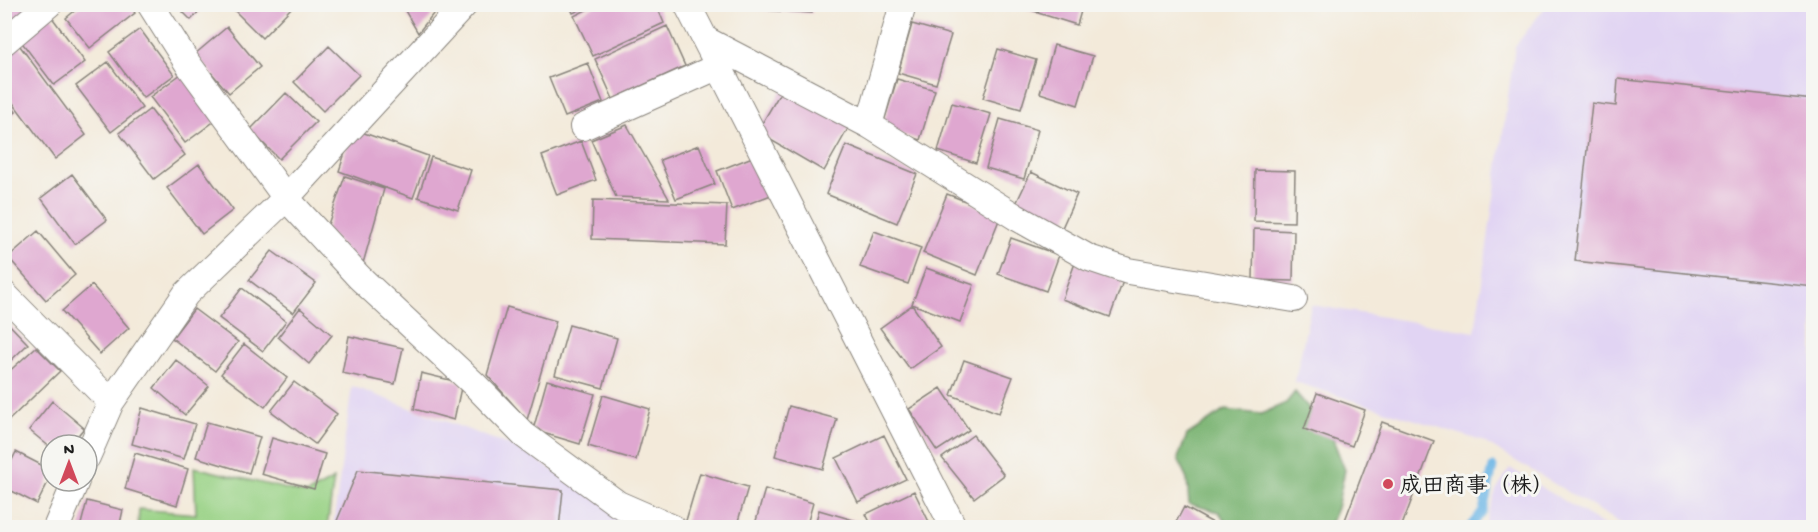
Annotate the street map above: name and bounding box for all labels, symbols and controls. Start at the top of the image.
north arrow [39,433,99,493]
text: N [64,442,75,461]
place label: 成田商事（株） [1400,473,1554,501]
marker: 成田商事（株） [1381,477,1395,491]

